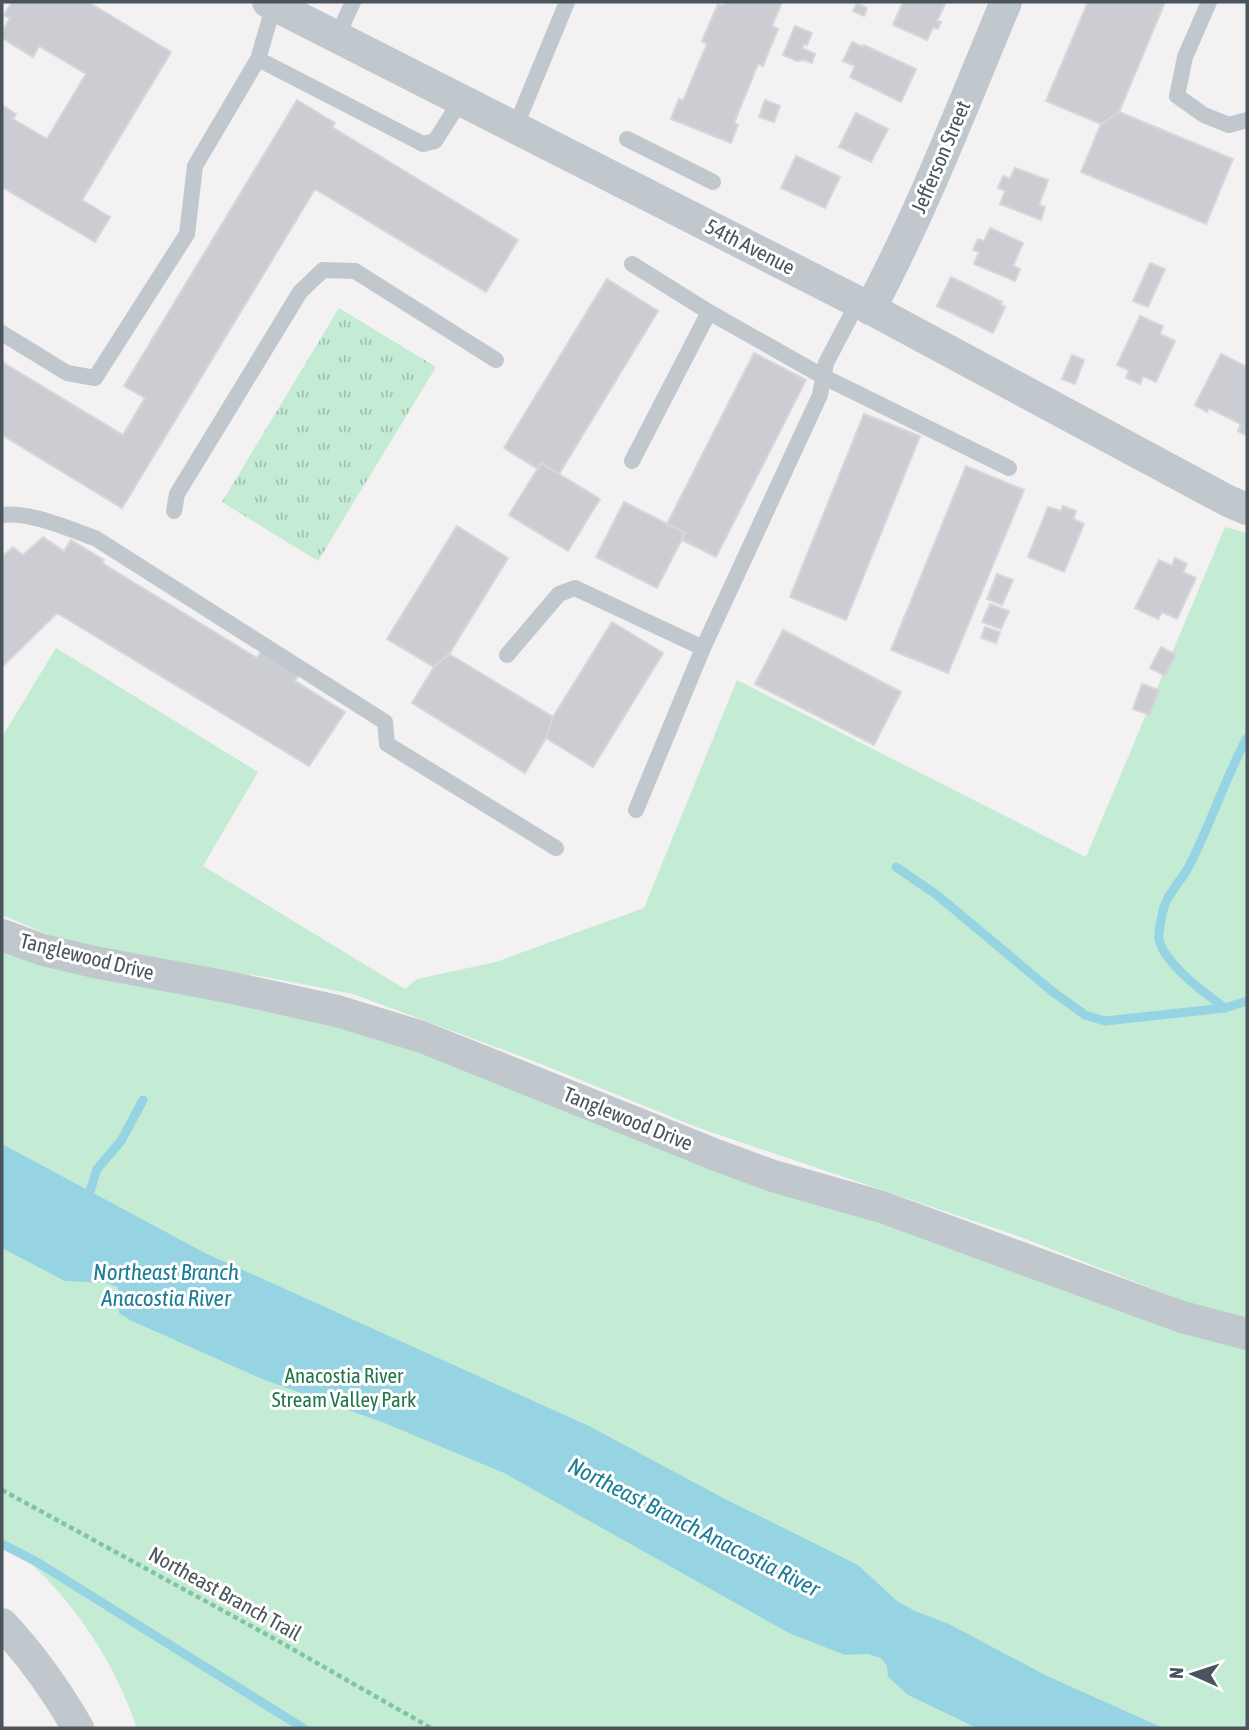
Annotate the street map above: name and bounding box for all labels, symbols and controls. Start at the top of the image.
street label: Jefferson Street [906,97,975,216]
street label: 54th Avenue [702,213,799,279]
street label: Tanglewood Drive [18,928,157,984]
street label: Tanglewood Drive [560,1081,696,1155]
water label: Northeast Branch Anacostia River [93,1259,239,1311]
park label: Anacostia River Stream Valley Park [272,1363,416,1411]
water label: Northeast Branch Anacostia River [564,1452,825,1602]
street label: Northeast Branch Trail [145,1541,306,1645]
north arrow [1158,1639,1228,1709]
text: N [1165,1667,1187,1679]

